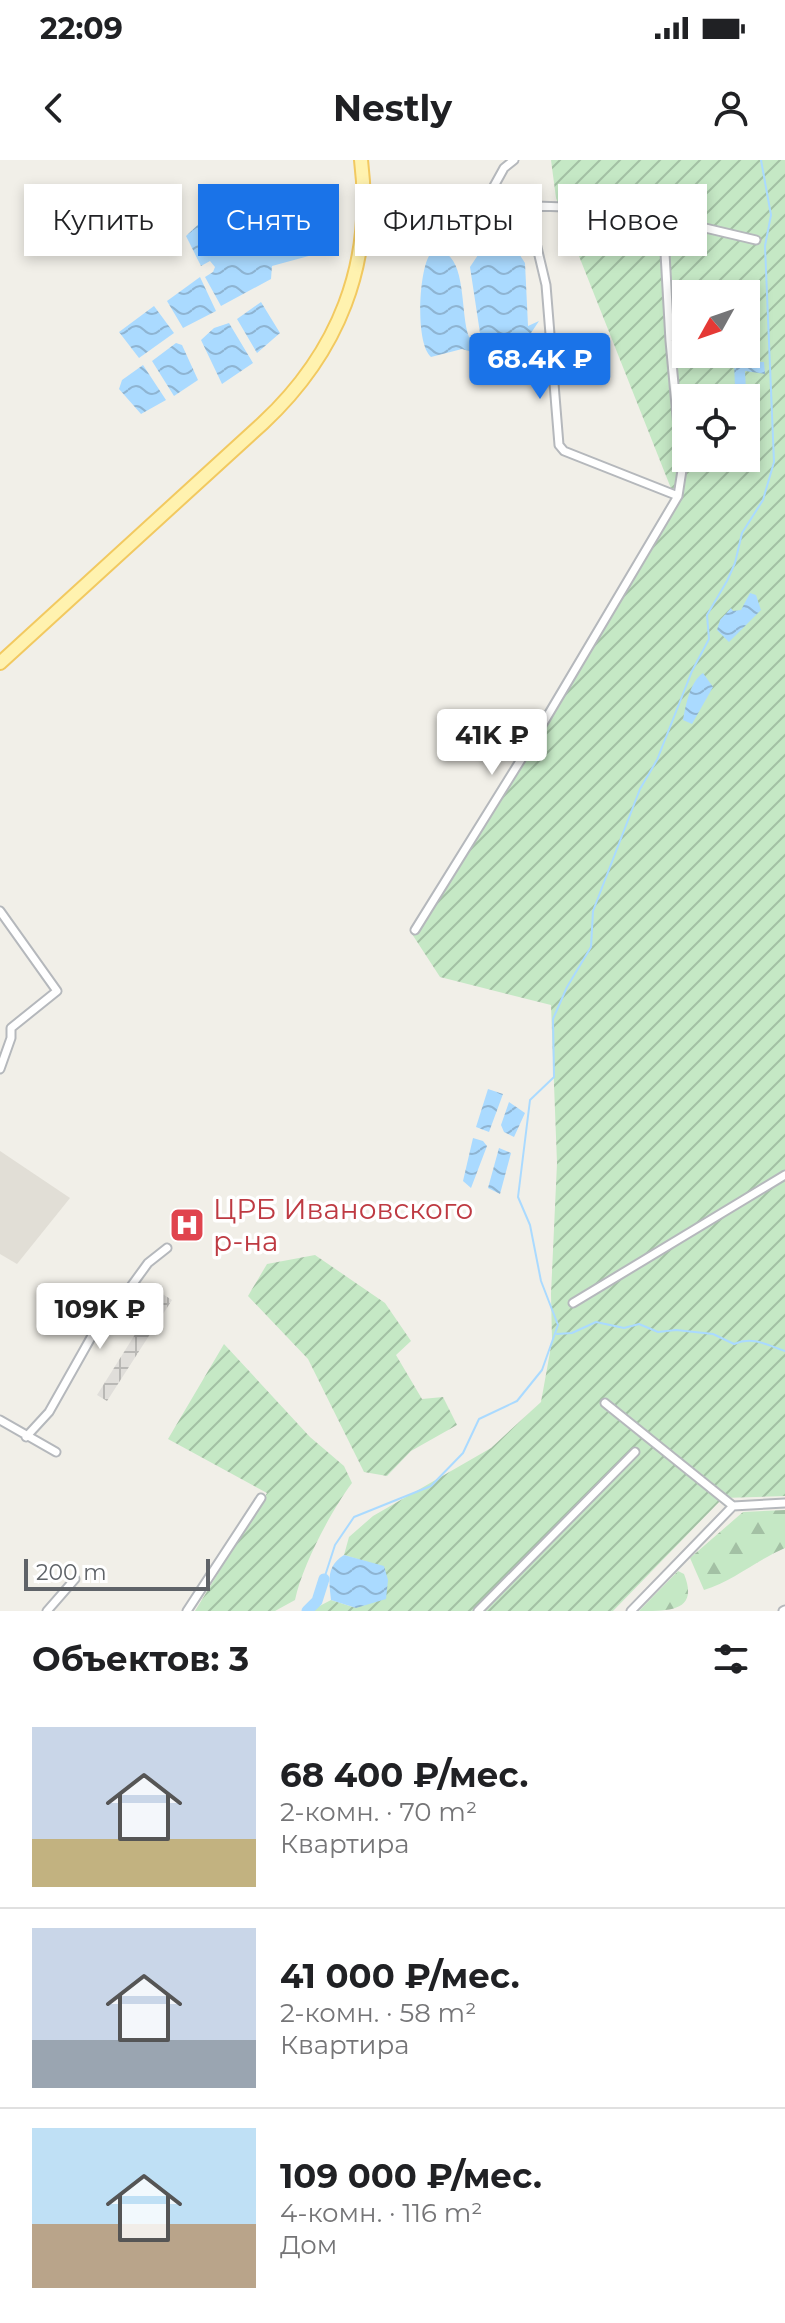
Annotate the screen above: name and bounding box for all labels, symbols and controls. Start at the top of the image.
text: 22:09 [40,10,123,47]
icon: back [32,86,76,130]
text: Nestly [333,86,452,130]
icon: person [709,86,753,130]
chip: Купить [24,184,182,256]
chip: Снять [198,184,339,256]
chip: Фильтры [355,184,542,256]
chip: Новое [558,184,707,256]
north arrow [672,280,760,368]
map controls [672,280,760,472]
pin: 68.4K ₽ [466,333,614,401]
text: 68.4K ₽ [487,343,593,375]
button: locate [672,384,760,472]
pin: 41K ₽ [436,709,548,777]
text: 41K ₽ [455,719,529,751]
place label: ЦРБ Ивановского р-на [213,1192,473,1258]
hospital icon: ЦРБ Ивановского р-на [168,1206,206,1244]
pin: 109K ₽ [35,1283,165,1351]
text: 109K ₽ [54,1293,146,1325]
scale bar [24,1555,210,1591]
text: 200 m [36,1559,107,1586]
icon: filters [709,1637,753,1681]
text: Объектов: 3 [32,1638,249,1680]
text: 68 400 ₽/мес. [280,1754,528,1796]
icon: home [96,1759,192,1855]
text: 2-комн. · 70 m² [280,1796,477,1828]
text: Квартира [280,1828,409,1860]
text: 41 000 ₽/мес. [280,1955,520,1997]
icon: home [96,1960,192,2056]
text: 2-комн. · 58 m² [280,1997,476,2029]
text: Квартира [280,2029,409,2061]
text: 109 000 ₽/мес. [280,2155,542,2197]
icon: home [96,2160,192,2256]
text: 4-комн. · 116 m² [280,2197,483,2229]
text: Дом [280,2229,337,2261]

